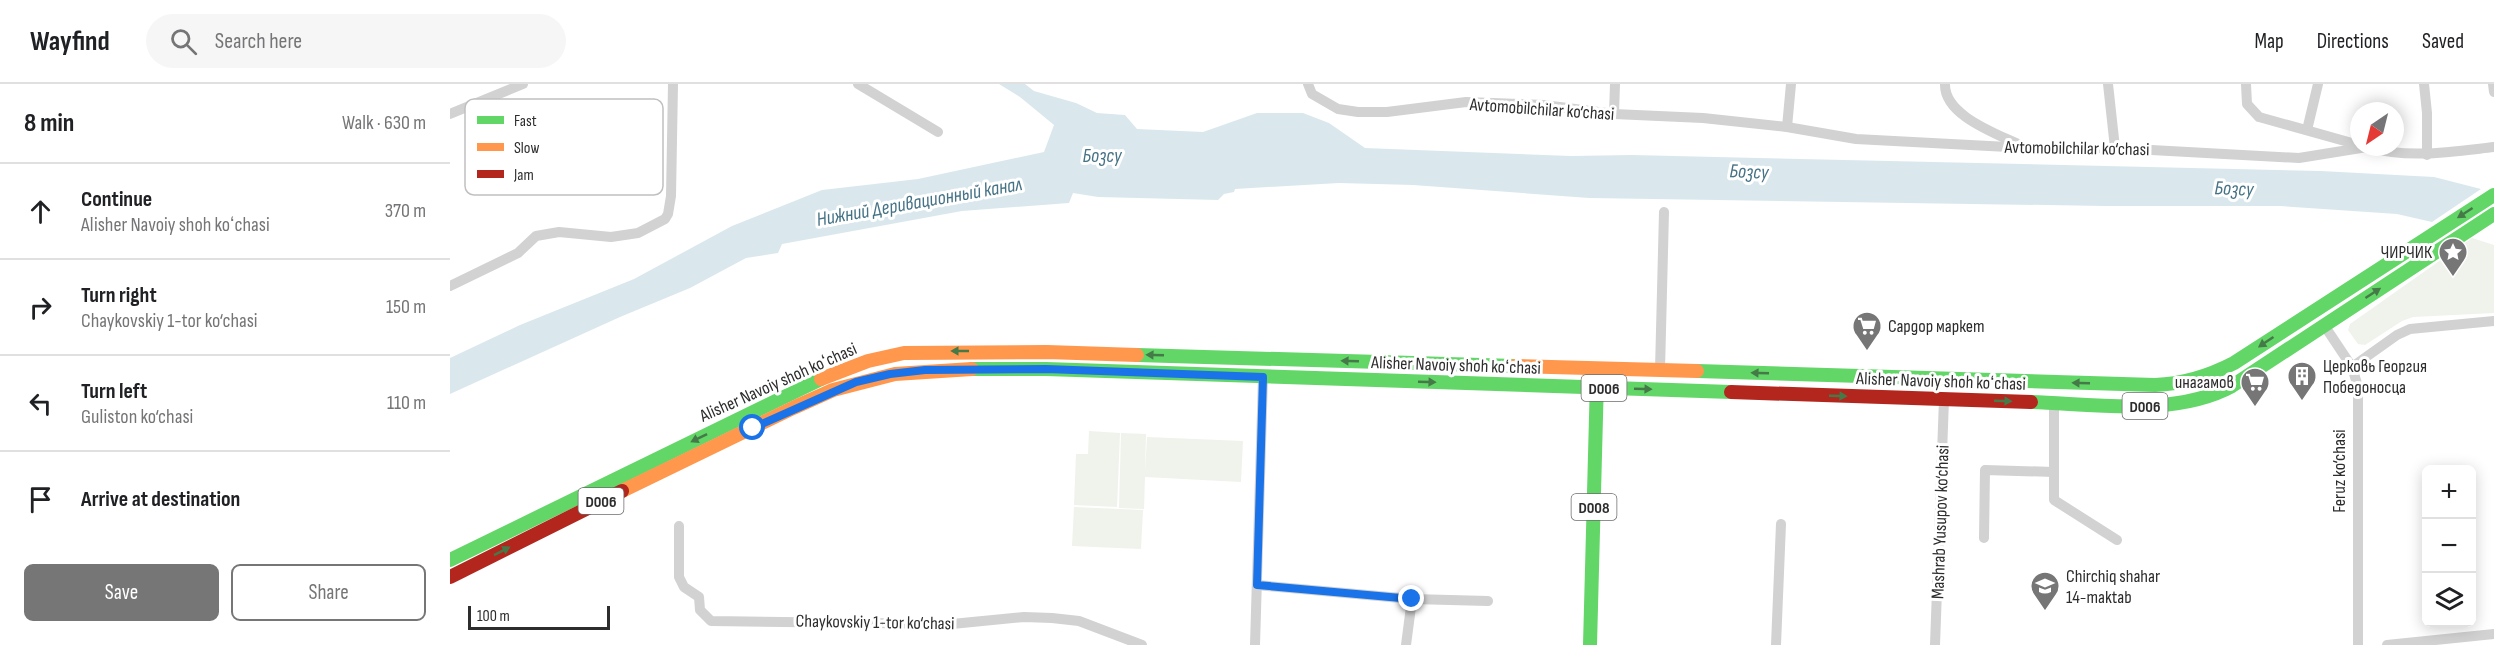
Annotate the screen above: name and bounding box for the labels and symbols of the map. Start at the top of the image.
street label: Avtomobilchilar ko‘chasi [1468,94,1615,125]
legend [465,99,663,195]
north arrow [2350,102,2404,156]
text: Fast [514,112,537,131]
street label: Avtomobilchilar ko‘chasi [2003,137,2150,160]
text: Slow [514,139,539,158]
water label: Бозсу [1082,144,1123,168]
water label: Бозсу [1729,159,1770,185]
text: Jam [513,166,534,185]
water label: Нижний Деривационный канал [815,172,1024,232]
water label: Бозсу [2214,176,2255,202]
one-way arrow [2457,207,2473,218]
place icon: ЧИРЧИК [2437,236,2469,278]
place label: ЧИРЧИК [2381,242,2433,263]
one-way arrow [2365,287,2381,299]
supermarket icon: Сардор маркет [1851,310,1883,352]
place label: Сардор маркет [1888,316,1985,337]
one-way arrow [2258,336,2274,348]
street label: Alisher Navoiy shoh koʻchasi [695,338,860,427]
one-way arrow [950,346,969,356]
one-way arrow [1145,350,1164,360]
street label: Alisher Navoiy shoh koʻchasi [1370,352,1541,379]
one-way arrow [1340,356,1359,366]
place label: Церковь Георгия Победоносца [2323,356,2427,398]
building icon: Церковь Георгия Победоносца [2286,360,2318,402]
supermarket icon: инагамов [2239,366,2271,408]
street label: Alisher Navoiy shoh koʻchasi [1855,368,2026,395]
one-way arrow [1751,369,1770,378]
place label: инагамов [2175,372,2234,393]
road number: D006 [1582,375,1626,401]
one-way arrow [1417,378,1436,387]
one-way arrow [2072,378,2091,388]
one-way arrow [1633,385,1652,394]
one-way arrow [1828,391,1847,400]
road number: D006 [2122,393,2168,419]
one-way arrow [1993,397,2012,406]
route start [739,414,765,440]
street label: Feruz ko‘chasi [2329,429,2350,513]
one-way arrow [690,433,707,443]
street label: Mashrab Yusupov ko‘chasi [1927,444,1954,600]
road number: D006 [578,488,624,514]
road number: D008 [1572,494,1616,520]
one-way arrow [493,546,511,556]
place label: Chirchiq shahar 14-maktab [2066,566,2160,608]
school or university icon: Chirchiq shahar 14-maktab [2029,570,2061,612]
route end [1398,585,1424,611]
scale bar [468,603,610,630]
street label: Chaykovskiy 1-tor ko‘chasi [795,611,955,634]

